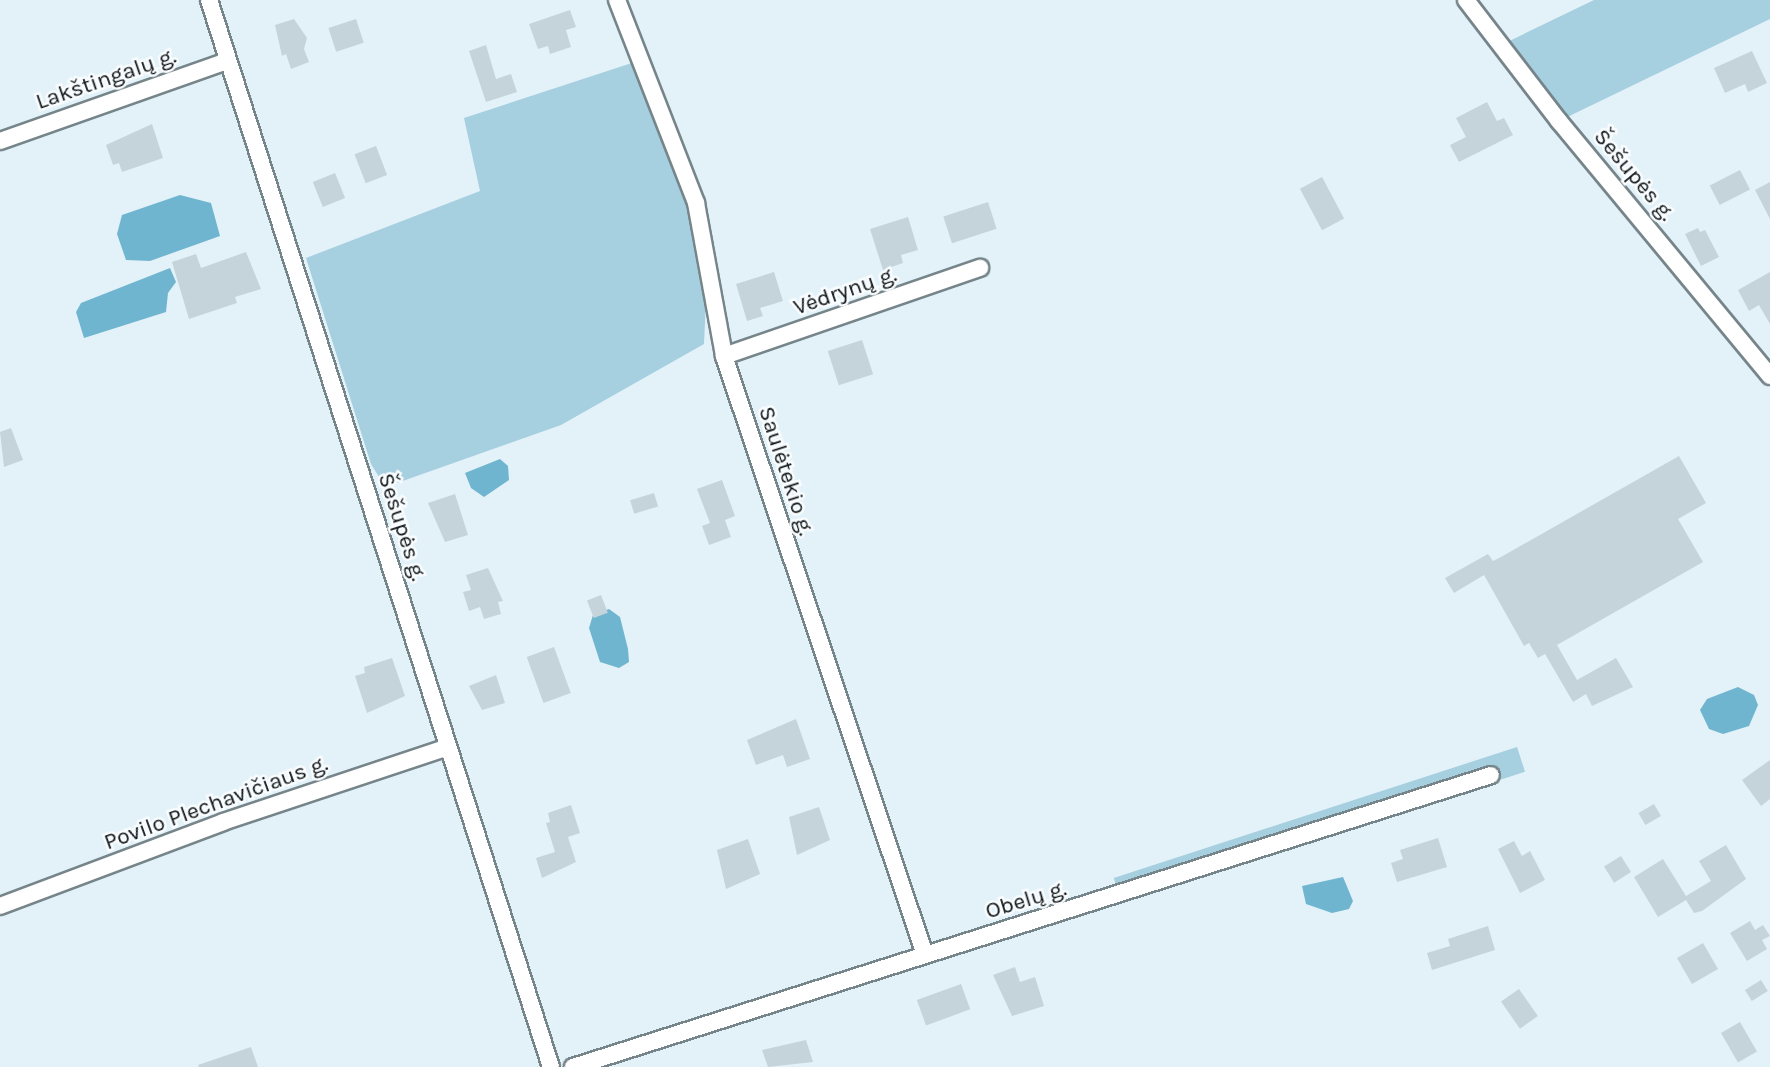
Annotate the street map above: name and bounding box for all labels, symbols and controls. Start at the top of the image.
street label: Lakštingalų g. [32,42,180,116]
street label: Šešupės g. [1588,123,1680,227]
street label: Vėdrynų g. [790,261,900,321]
street label: Saulėtekio g. [752,403,820,539]
street label: Šešupės g. [372,470,432,584]
street label: Povilo Plechavičiaus g. [100,750,332,856]
street label: Obelų g. [982,875,1070,925]

